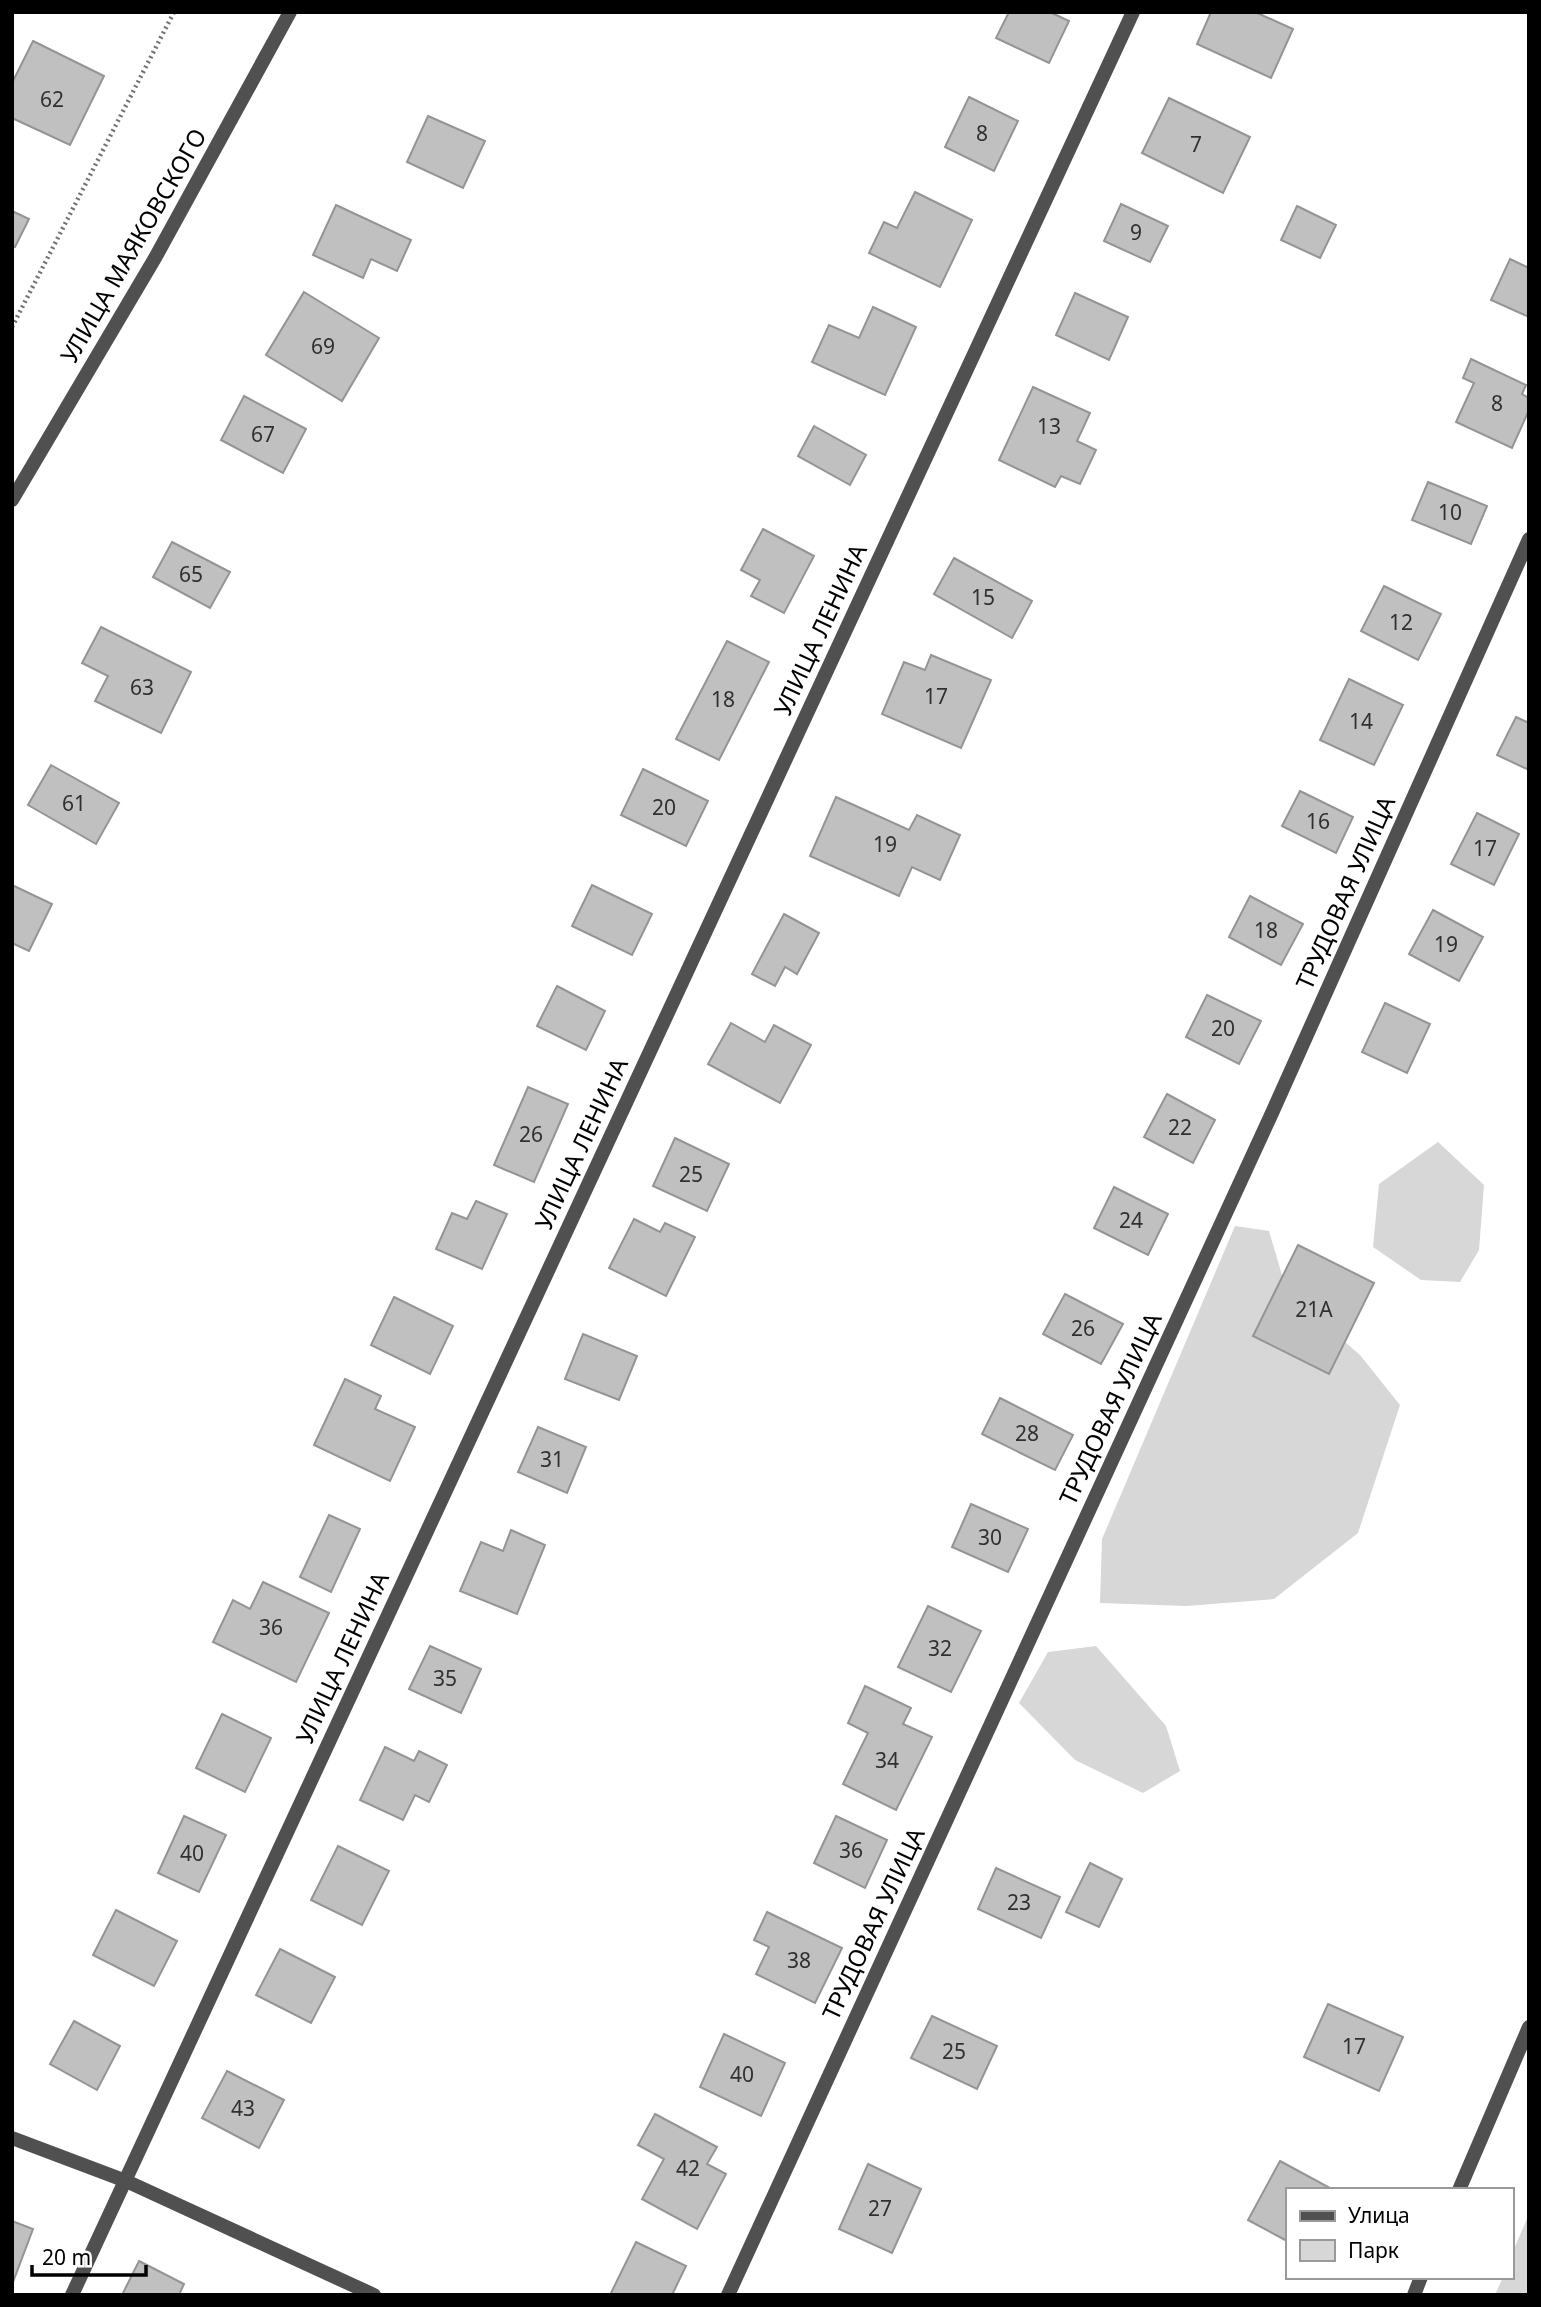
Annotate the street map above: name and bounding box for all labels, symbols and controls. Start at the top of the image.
house number: 62 [40,85,64,113]
house number: 8 [976,119,988,147]
street label: УЛИЦА МАЯКОВСКОГО [52,122,213,369]
house number: 7 [1190,130,1202,158]
house number: 9 [1130,218,1142,246]
house number: 69 [311,332,335,360]
house number: 8 [1491,389,1503,417]
house number: 13 [1037,412,1061,440]
house number: 67 [251,420,275,448]
house number: 10 [1438,498,1462,526]
street label: УЛИЦА ЛЕНИНА [765,537,874,721]
house number: 65 [179,560,203,588]
house number: 15 [971,583,995,611]
house number: 12 [1389,608,1413,636]
house number: 63 [130,673,154,701]
house number: 17 [924,682,948,710]
house number: 18 [711,685,735,713]
house number: 14 [1349,707,1373,735]
house number: 61 [62,789,86,817]
street label: ТРУДОВАЯ УЛИЦА [1287,790,1402,994]
house number: 20 [652,793,676,821]
house number: 16 [1306,807,1330,835]
house number: 19 [873,830,897,858]
house number: 17 [1473,834,1497,862]
house number: 18 [1254,916,1278,944]
house number: 19 [1434,930,1458,958]
house number: 20 [1211,1014,1235,1042]
street label: УЛИЦА ЛЕНИНА [526,1051,635,1235]
house number: 22 [1168,1113,1192,1141]
house number: 26 [519,1120,543,1148]
house number: 25 [679,1160,703,1188]
house number: 24 [1119,1206,1143,1234]
house number: 21А [1295,1295,1333,1323]
street label: ТРУДОВАЯ УЛИЦА [1051,1306,1169,1510]
house number: 26 [1071,1314,1095,1342]
house number: 28 [1015,1419,1039,1447]
house number: 31 [540,1445,564,1473]
house number: 30 [978,1523,1002,1551]
street label: УЛИЦА ЛЕНИНА [287,1565,396,1749]
house number: 36 [259,1613,283,1641]
house number: 32 [928,1634,952,1662]
house number: 35 [433,1664,457,1692]
house number: 34 [875,1746,899,1774]
street label: ТРУДОВАЯ УЛИЦА [814,1821,932,2025]
house number: 36 [839,1836,863,1864]
house number: 40 [180,1839,204,1867]
house number: 23 [1007,1888,1031,1916]
house number: 38 [787,1946,811,1974]
house number: 17 [1342,2032,1366,2060]
house number: 25 [942,2037,966,2065]
house number: 40 [730,2060,754,2088]
house number: 43 [231,2094,255,2122]
house number: 42 [676,2154,700,2182]
legend [1286,2188,1513,2279]
house number: 27 [868,2194,892,2222]
text: Улица [1348,2201,1410,2229]
scale bar [32,2234,145,2278]
text: Парк [1348,2236,1399,2264]
text: 20 m [42,2243,91,2271]

